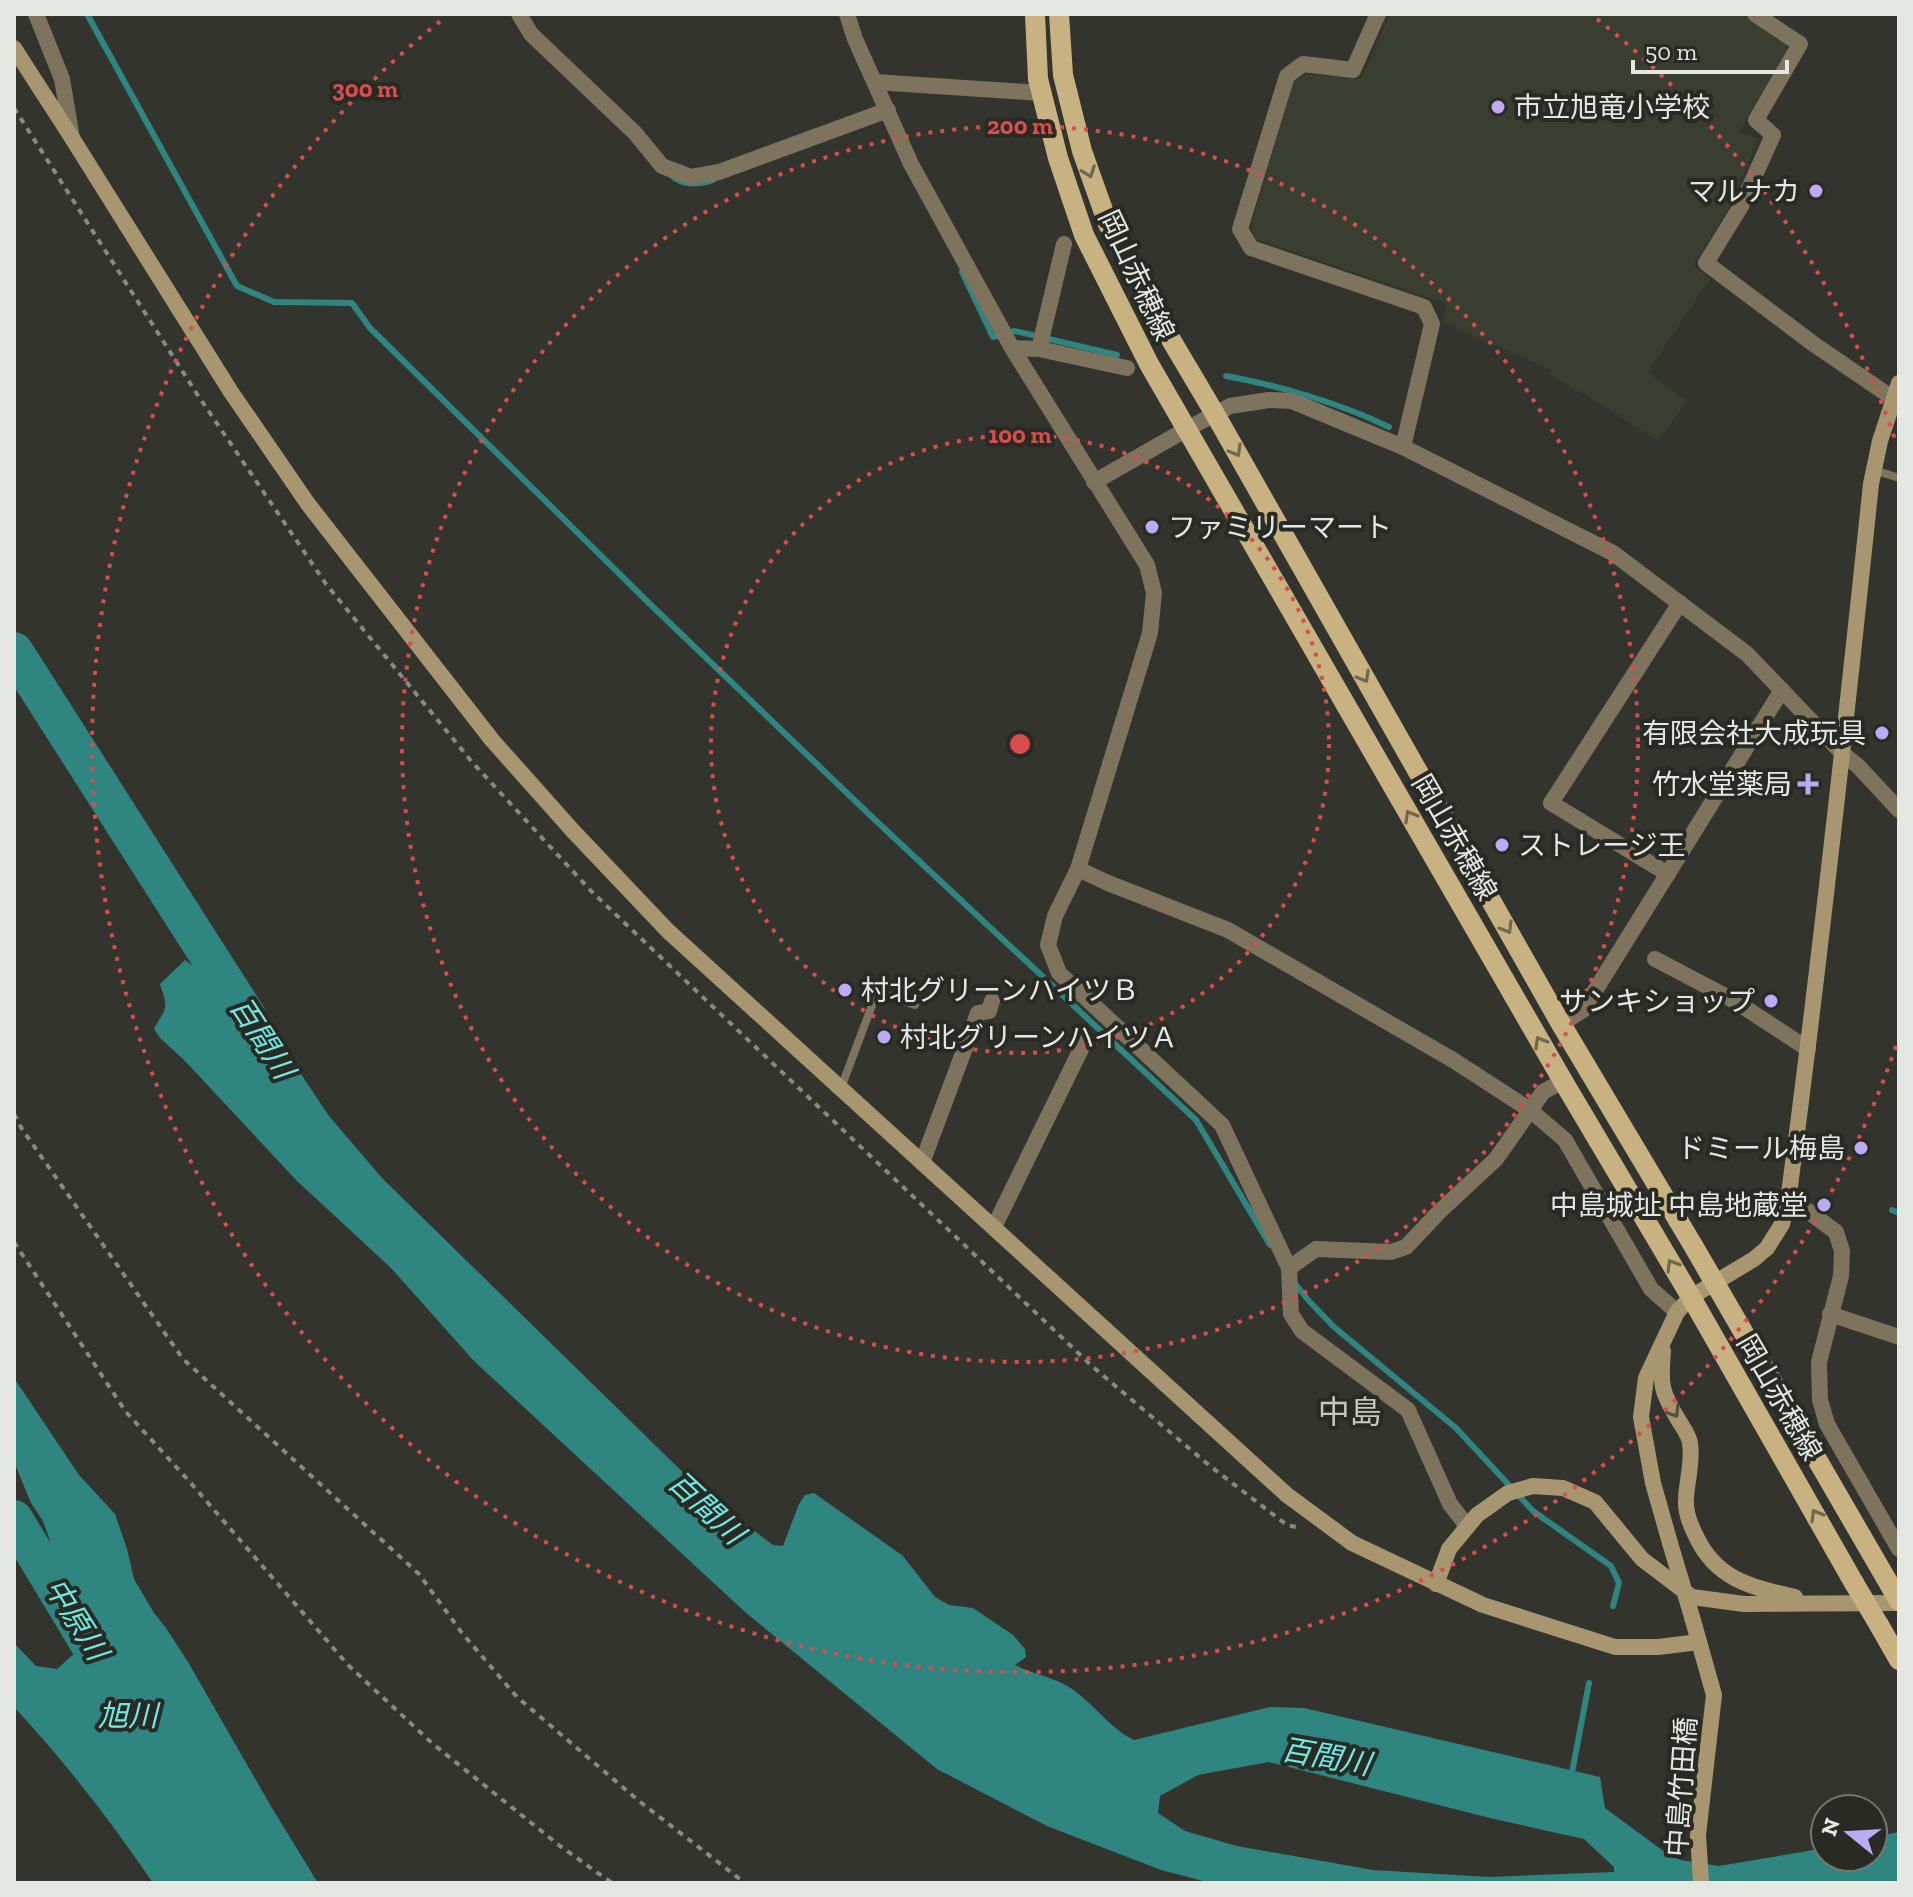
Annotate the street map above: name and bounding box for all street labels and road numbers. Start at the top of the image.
street label: 岡山赤穂線 [1092,205,1181,346]
street label: 岡山赤穂線 [1405,768,1504,906]
street label: 岡山赤穂線 [1730,1328,1829,1466]
street label: 中島竹田橋 [1660,1716,1703,1858]

